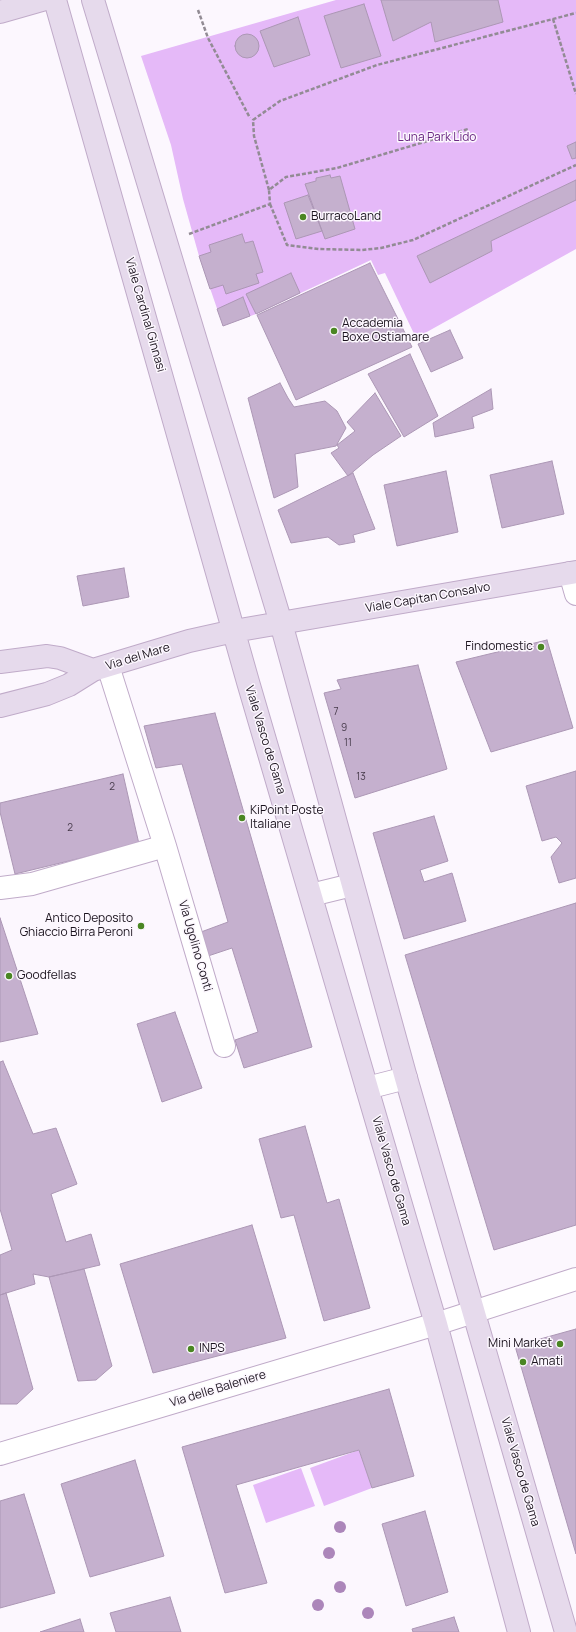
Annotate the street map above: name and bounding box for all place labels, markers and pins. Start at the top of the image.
place label: BurracoLand [311,210,381,224]
marker: BurracoLand [298,212,308,222]
place label: Accademia Boxe Ostiamare [342,317,429,345]
marker: Accademia Boxe Ostiamare [329,326,339,336]
place label: Findomestic [465,640,533,654]
marker: Findomestic [536,642,546,652]
place label: KiPoint Poste Italiane [250,804,323,832]
marker: KiPoint Poste Italiane [237,813,247,823]
place label: Antico Deposito Ghiaccio Birra Peroni [20,912,133,940]
marker: Antico Deposito Ghiaccio Birra Peroni [136,921,146,931]
place label: Goodfellas [17,969,76,983]
marker: Goodfellas [4,971,14,981]
place label: Mini Market [488,1337,552,1351]
marker: Mini Market [555,1339,565,1349]
place label: INPS [199,1342,225,1356]
marker: INPS [186,1344,196,1354]
place label: Amati [531,1355,563,1369]
marker: Amati [518,1357,528,1367]

